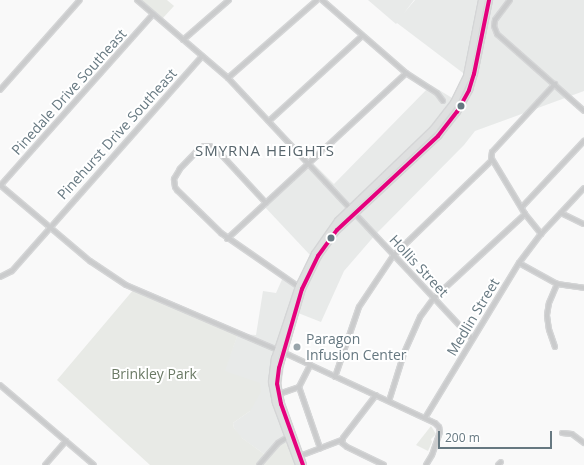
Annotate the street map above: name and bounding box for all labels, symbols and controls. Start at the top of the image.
street label: Pinedale Drive Southeast [8,26,130,158]
street label: Pinehurst Drive Southeast [54,65,180,203]
unlabelled marker [456,101,466,111]
district label: SMYRNA HEIGHTS [195,142,335,160]
street label: Hollis Street [386,231,452,301]
unlabelled marker [326,233,336,243]
street label: Medlin Street [443,275,503,359]
place label: Paragon Infusion Center [306,331,406,364]
marker: Paragon Infusion Center [291,341,303,353]
park label: Brinkley Park [111,366,197,382]
scale bar [440,423,554,449]
text: 200 m [445,429,480,446]

